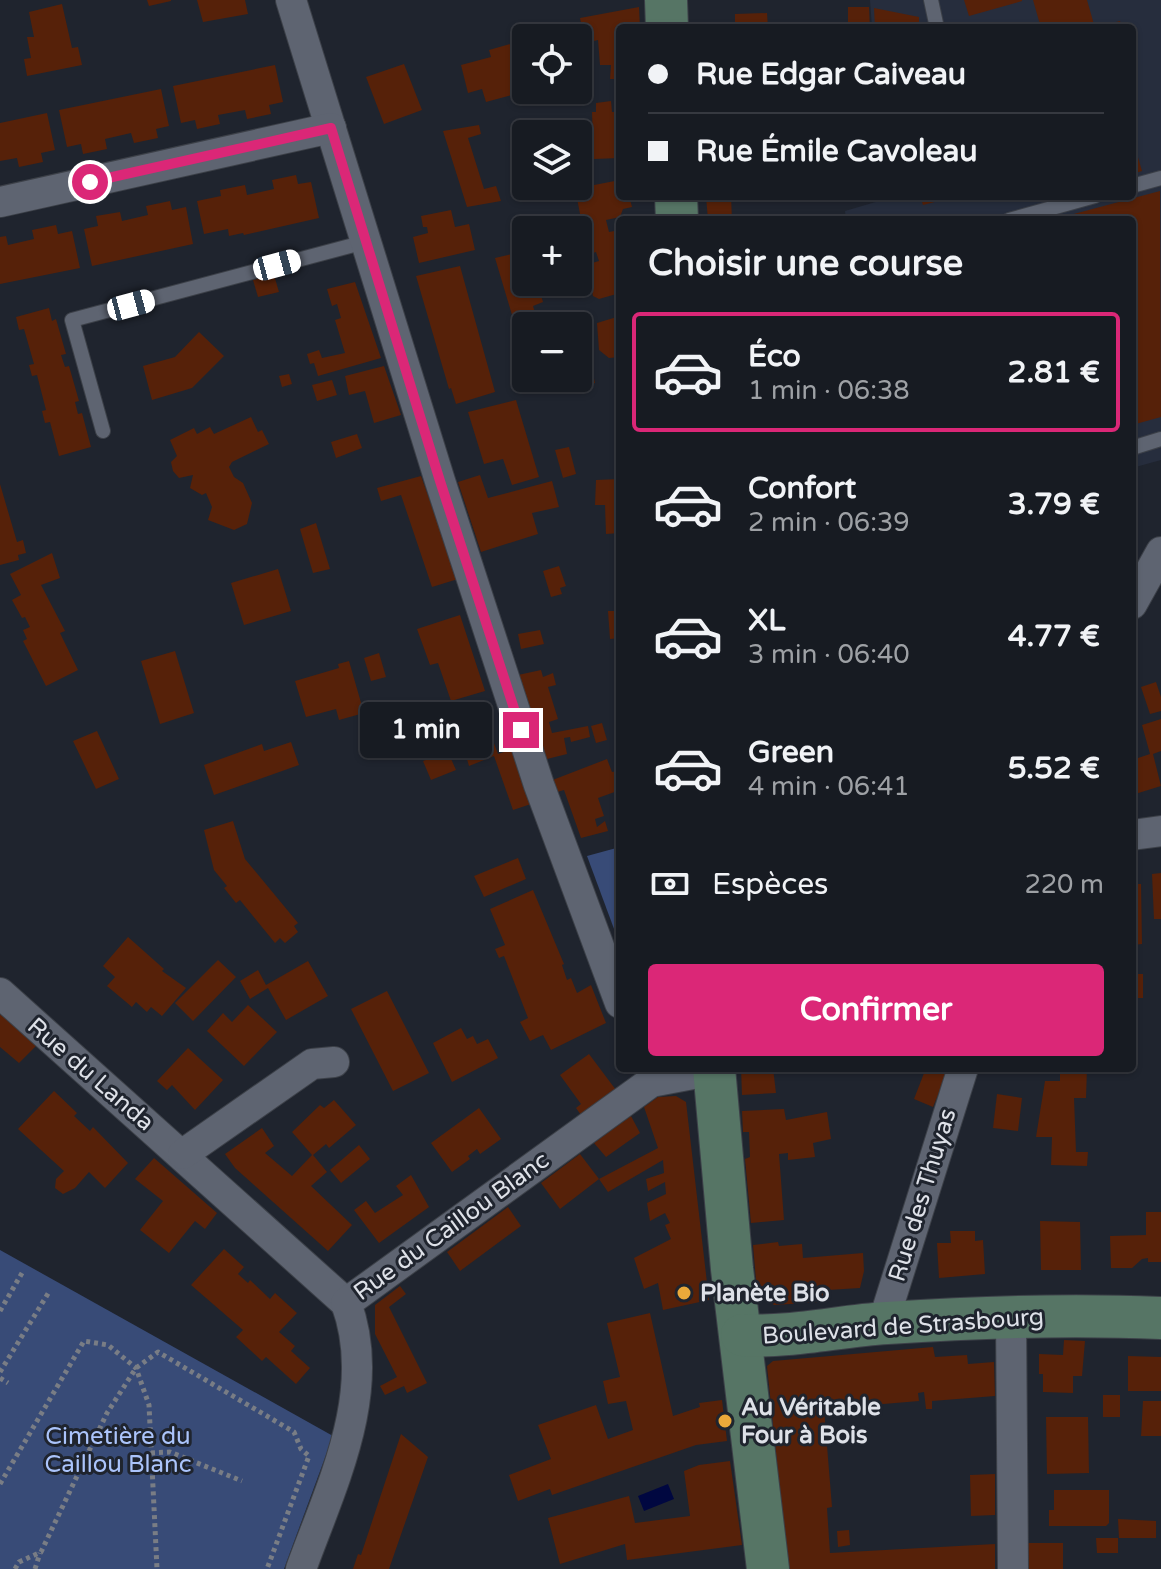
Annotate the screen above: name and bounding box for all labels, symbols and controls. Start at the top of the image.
map controls [512,24,592,392]
button: locate [512,24,592,104]
text: Rue Edgar Caiveau [696,56,966,93]
button: layers [512,120,592,200]
text: Rue Émile Cavoleau [696,133,977,170]
route start [72,164,108,200]
button: + [512,216,592,296]
text: Choisir une course [648,242,963,285]
car [251,247,303,283]
car [105,287,157,323]
button: − [512,312,592,392]
icon: car [652,336,724,408]
text: Éco [748,338,801,375]
text: 2.81 € [1008,354,1100,391]
text: 1 min · 06:38 [748,375,910,406]
icon: car [652,468,724,540]
text: Confort [748,470,856,507]
text: 3.79 € [1008,486,1100,523]
text: 2 min · 06:39 [748,507,910,538]
icon: car [652,600,724,672]
text: XL [748,602,785,639]
text: 4.77 € [1008,618,1100,655]
text: 3 min · 06:40 [748,639,910,670]
callout: 1 min [361,702,493,758]
route end [503,712,539,748]
text: 1 min [391,714,461,745]
icon: car [652,732,724,804]
text: Green [748,734,834,771]
text: 5.52 € [1008,750,1100,787]
text: 4 min · 06:41 [748,771,910,802]
icon: cash [648,862,692,906]
text: Espèces [712,866,829,903]
text: 220 m [1024,869,1104,900]
button: Confirmer [648,964,1104,1056]
street label: Rue du Landa [22,1012,160,1137]
street label: Rue des Thuyas [882,1105,963,1285]
street label: Rue du Caillou Blanc [348,1146,555,1307]
place label: Planète Bio [700,1279,829,1308]
marker: Planète Bio [675,1284,693,1302]
street label: Boulevard de Strasbourg [761,1302,1045,1351]
place label: Au Véritable Four à Bois [741,1393,881,1450]
marker: Au Véritable Four à Bois [716,1412,734,1430]
park label: Cimetière du Caillou Blanc [45,1422,191,1479]

